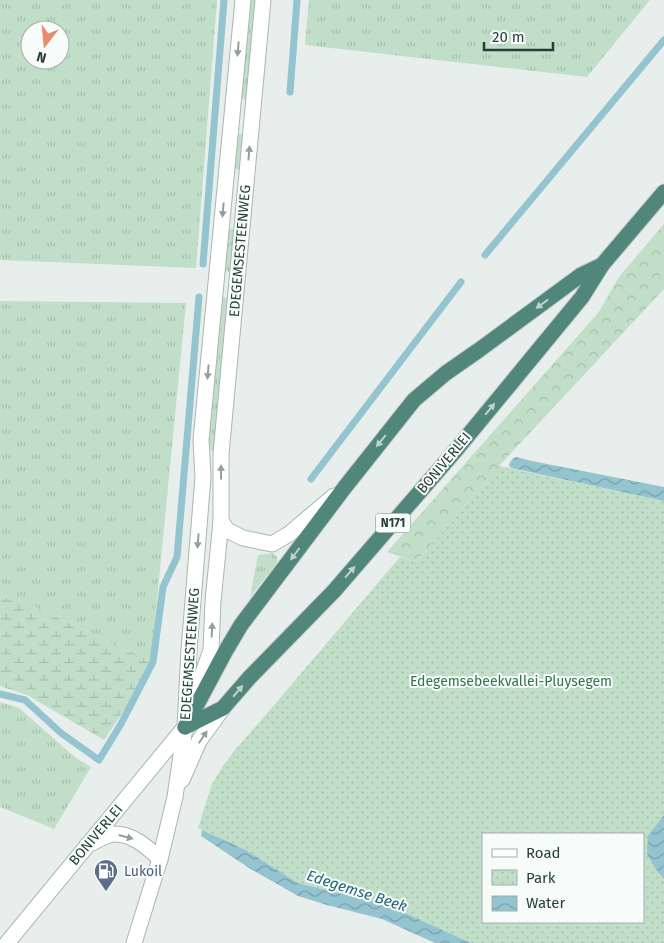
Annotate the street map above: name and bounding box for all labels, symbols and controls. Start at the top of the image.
north arrow [20,20,70,70]
scale bar [484,20,553,52]
text: 20 m [492,28,525,46]
one-way arrow [234,41,242,57]
text: N [35,48,48,66]
one-way arrow [245,145,253,161]
street label: EDEGEMSESTEENWEG [226,184,254,318]
one-way arrow [219,203,227,219]
one-way arrow [535,299,549,309]
one-way arrow [204,364,212,380]
one-way arrow [484,403,495,416]
street label: BONIVERLEI [414,429,474,497]
one-way arrow [376,434,387,447]
one-way arrow [217,464,225,480]
road number: N171 [376,514,410,532]
one-way arrow [194,533,202,549]
one-way arrow [289,547,300,560]
one-way arrow [344,567,356,579]
street label: EDEGEMSESTEENWEG [177,587,203,721]
one-way arrow [208,622,216,638]
park label: Edegemsebeekvallei-Pluysegem [410,673,612,690]
one-way arrow [233,684,244,697]
one-way arrow [198,730,208,744]
street label: BONIVERLEI [66,801,126,869]
one-way arrow [118,833,134,841]
legend [482,833,644,923]
text: Road [526,844,561,862]
fuel station icon: Lukoil [93,858,119,892]
place label: Lukoil [124,863,162,880]
water label: Edegemse Beek [305,866,409,916]
text: Park [526,869,556,887]
text: Water [526,894,565,912]

